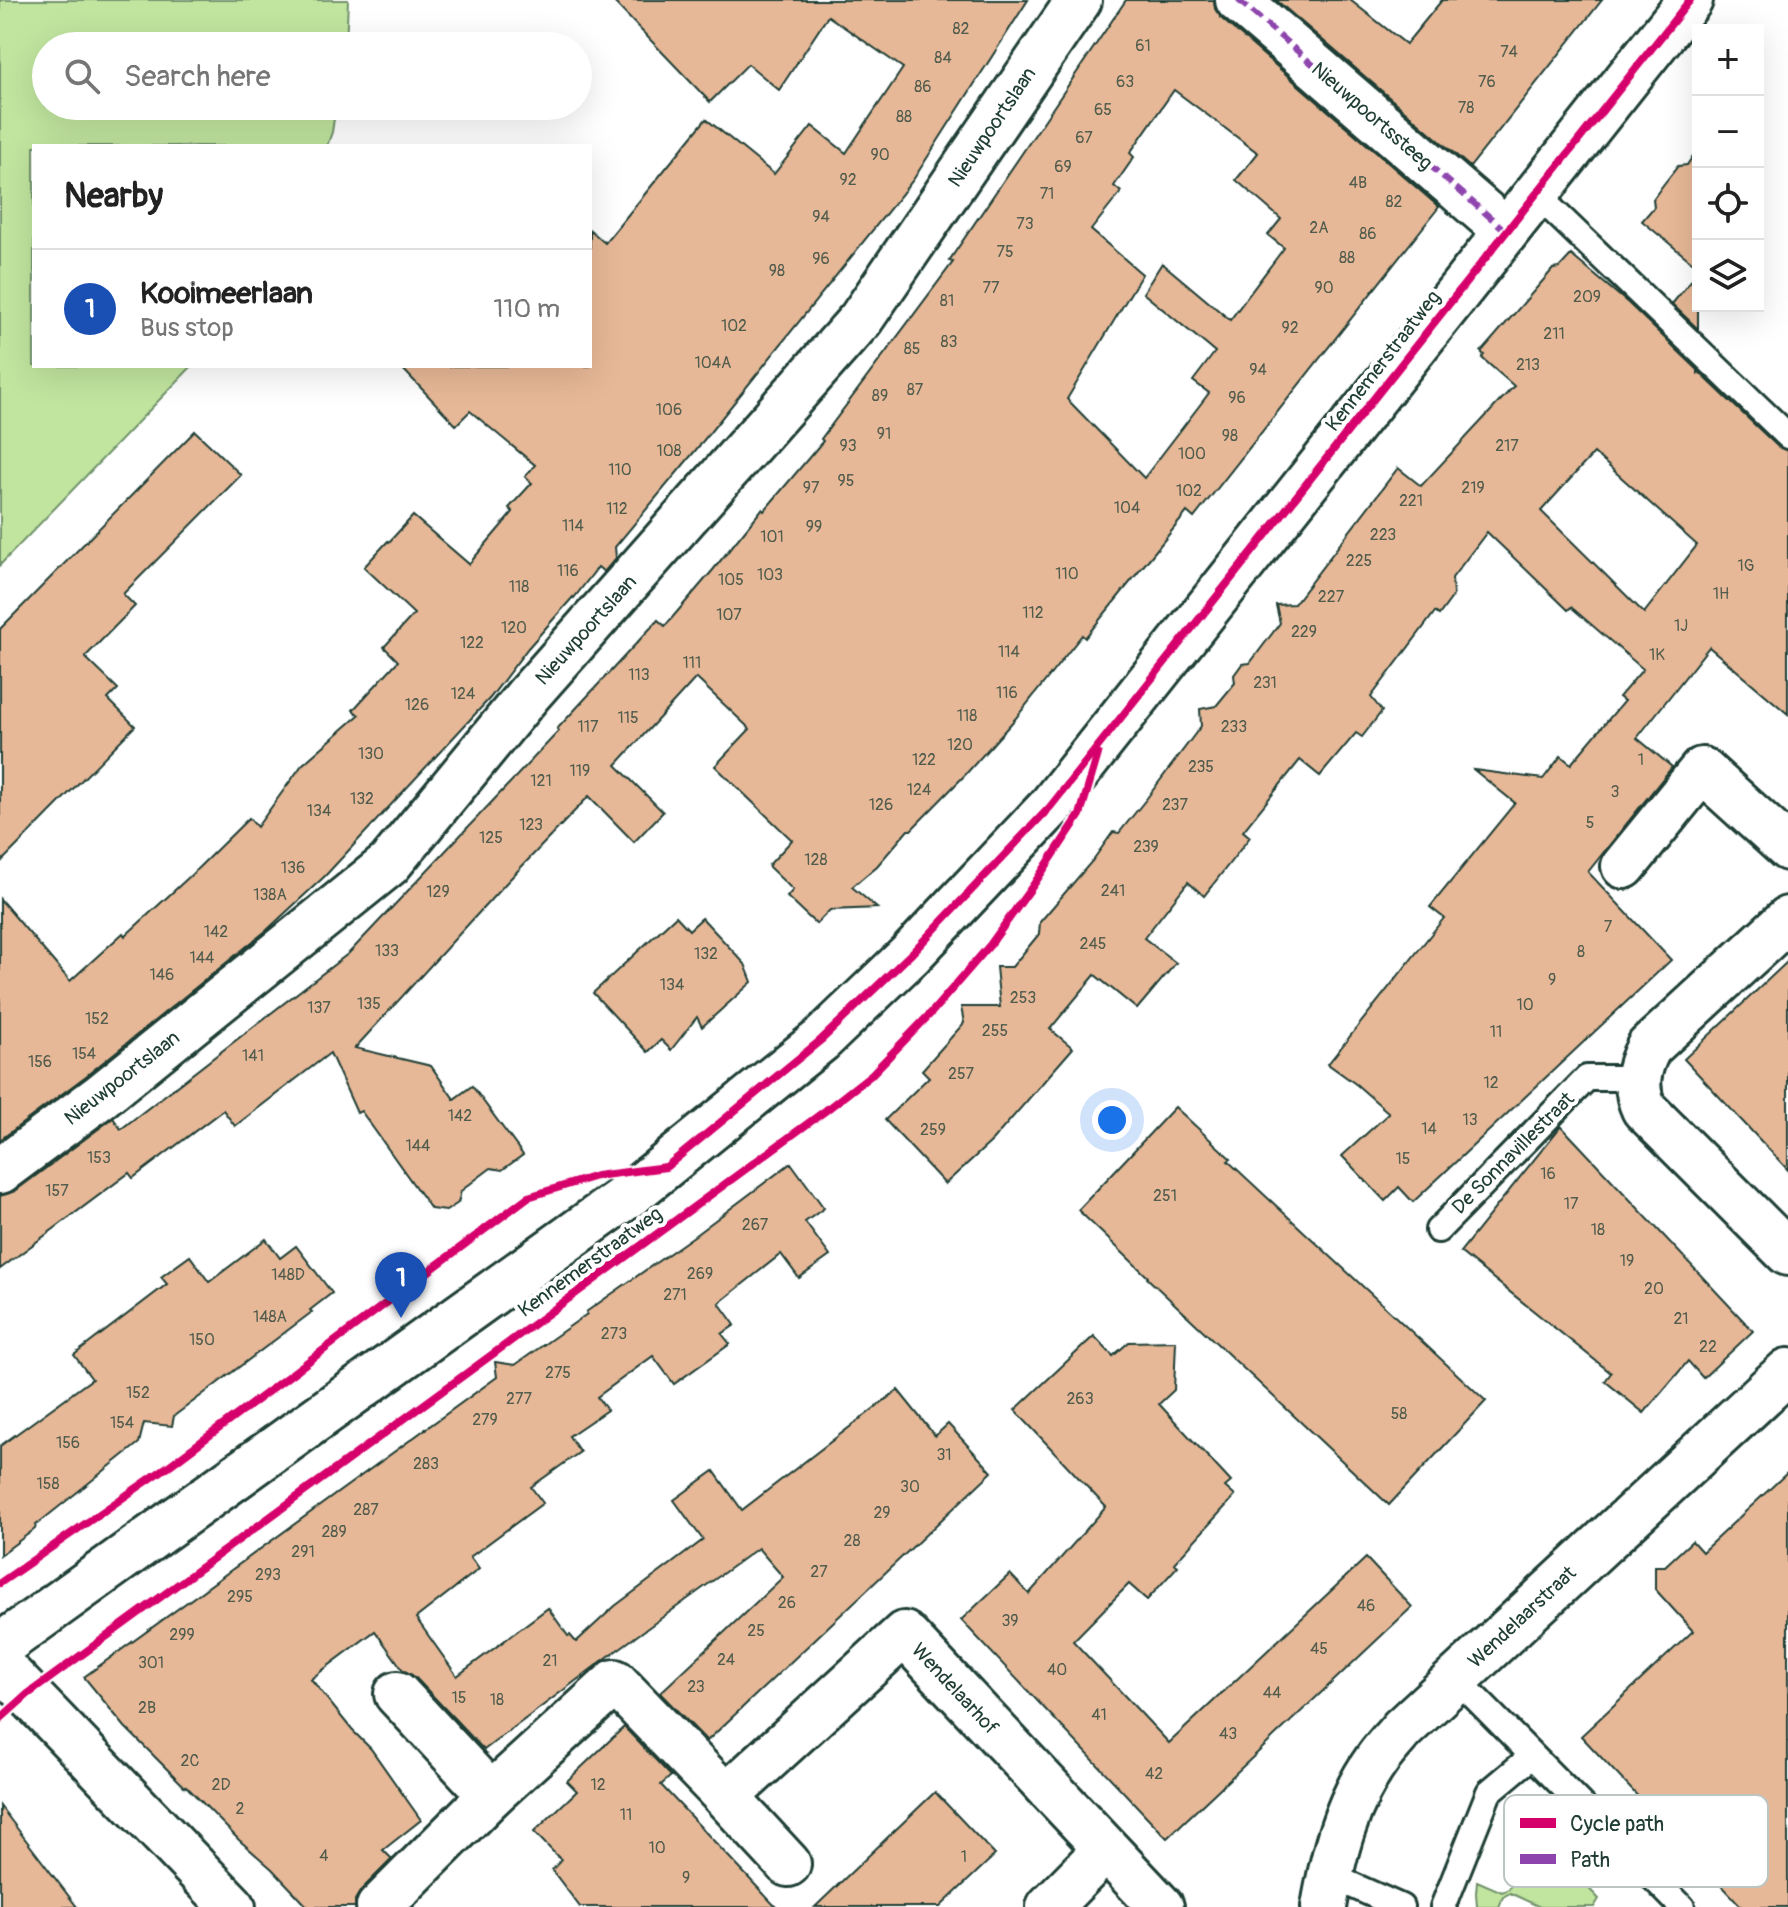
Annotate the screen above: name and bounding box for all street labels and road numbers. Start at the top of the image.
street label: Nieuwpoortssteeg [1306,57,1438,175]
street label: Nieuwpoortslaan [943,62,1041,192]
street label: Kennemerstraatweg [1320,285,1446,437]
street label: Nieuwpoortslaan [530,570,642,690]
street label: Nieuwpoortslaan [59,1025,185,1131]
street label: De Sonnavillestraat [1447,1086,1580,1219]
street label: Kennemerstraatweg [513,1201,667,1323]
street label: Wendelaarstraat [1463,1560,1582,1673]
street label: Wendelaarhof [906,1638,1004,1740]

